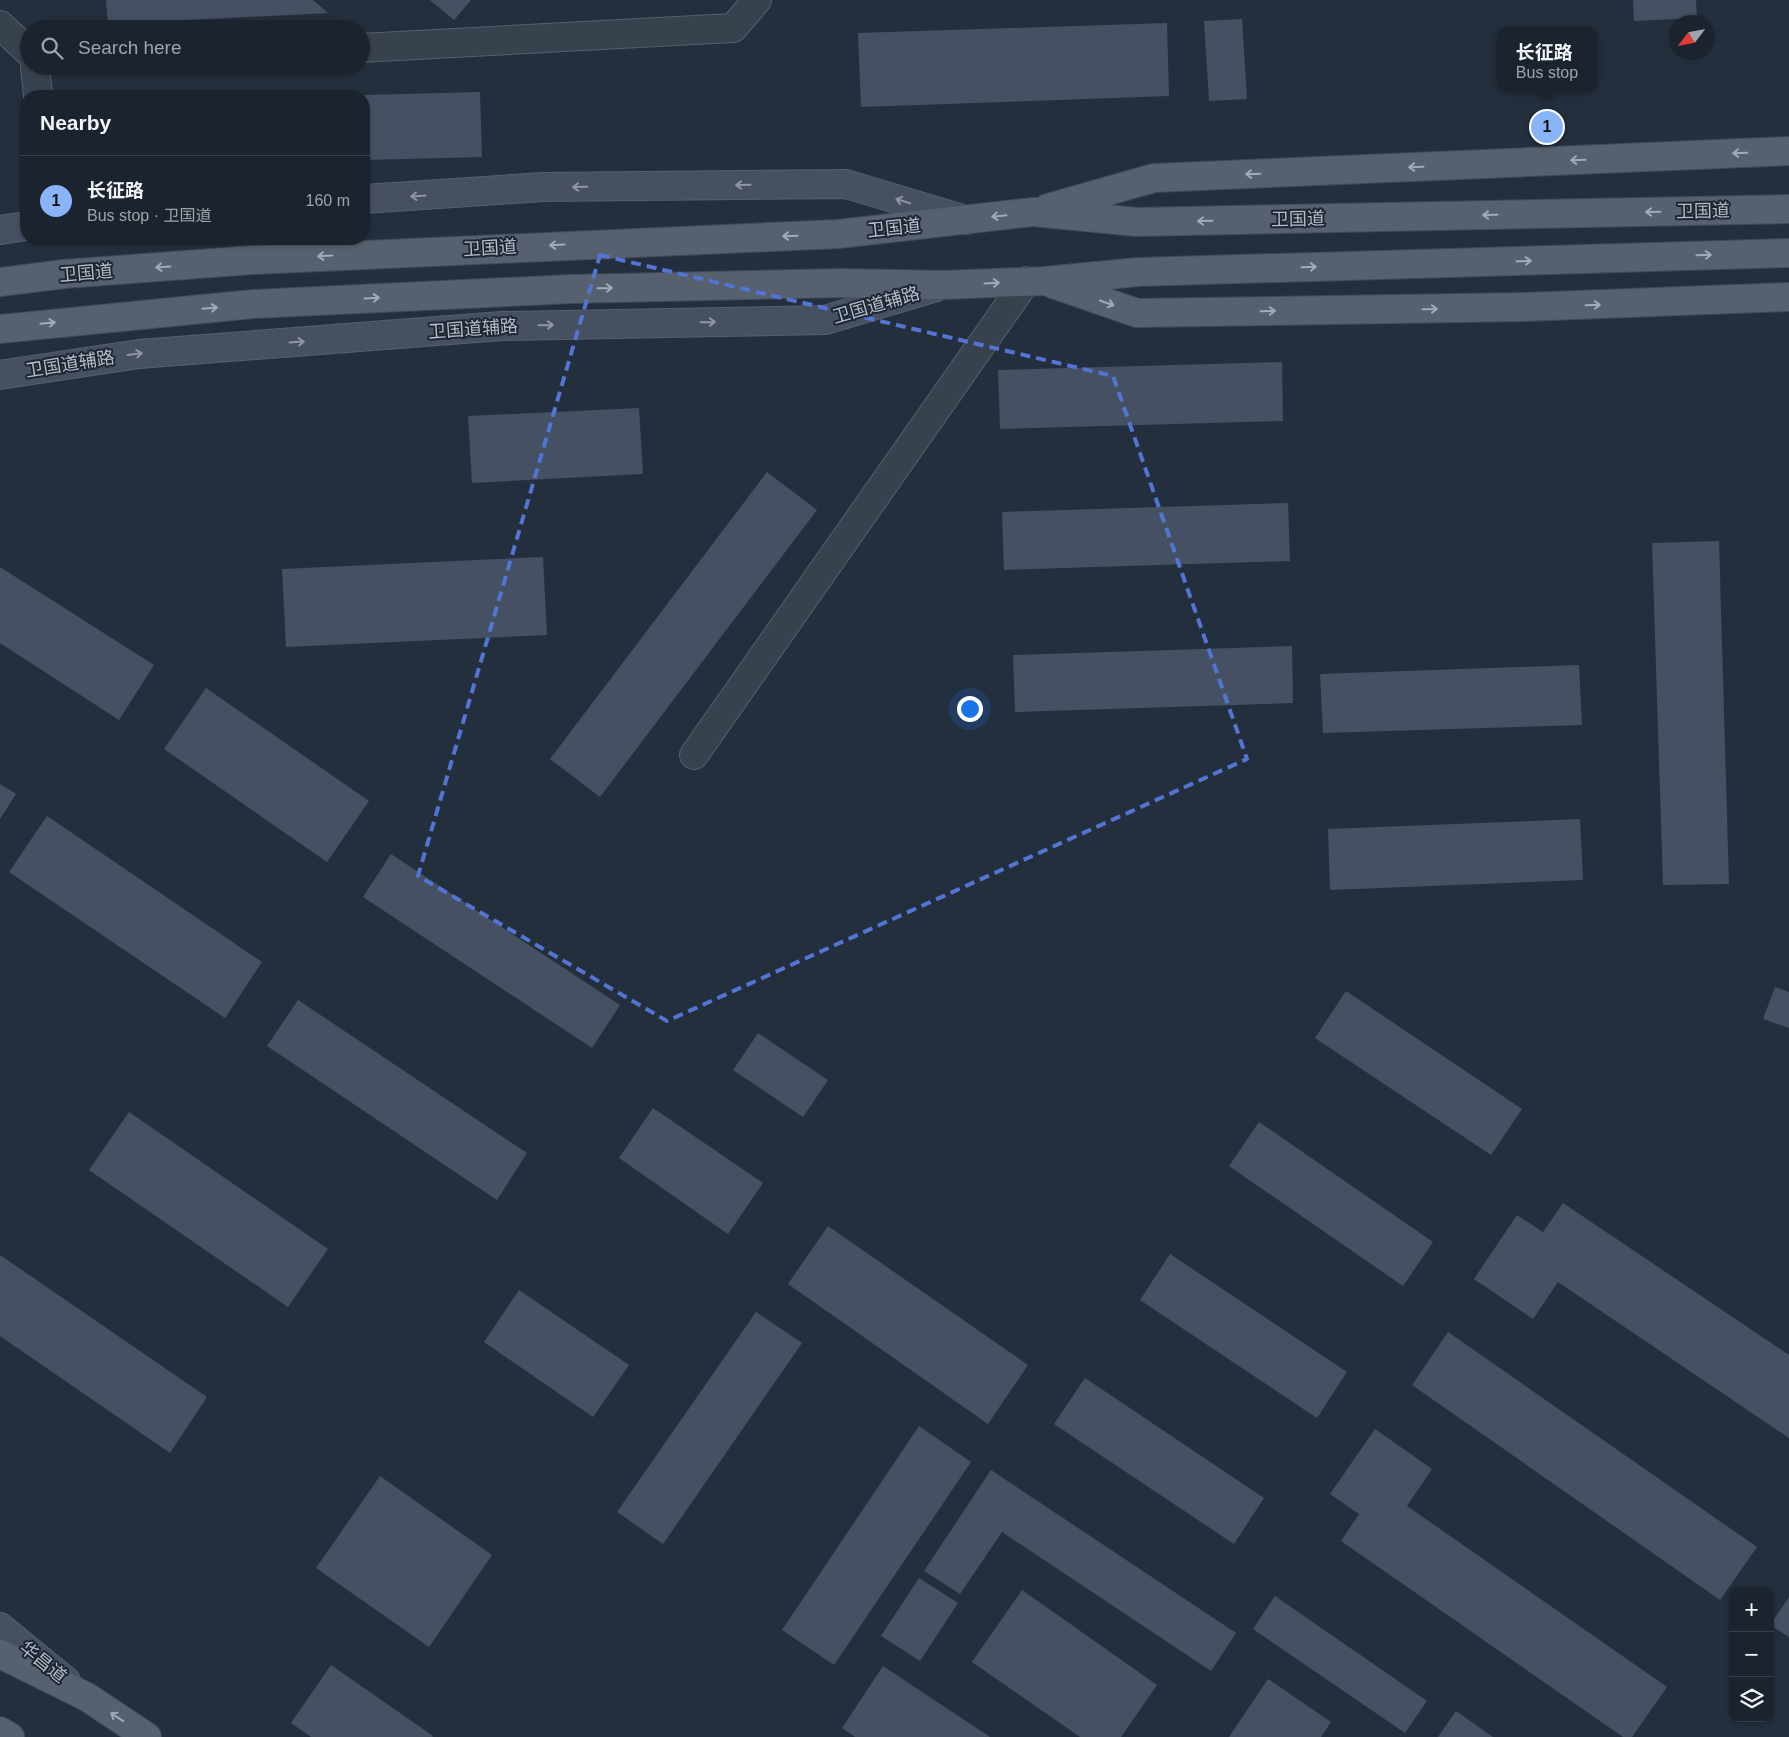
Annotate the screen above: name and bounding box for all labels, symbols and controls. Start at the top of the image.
north arrow [1669,15,1714,60]
search box [20,20,370,75]
popup [1497,27,1597,92]
icon: search [38,34,66,62]
text: Search here [78,37,182,58]
text: 长征路 [1516,42,1573,63]
text: Bus stop [1516,64,1578,81]
pin: 1 [1531,108,1563,146]
text: Nearby [40,111,111,134]
one-way arrow [1733,149,1749,158]
one-way arrow [1570,155,1586,165]
one-way arrow [1408,162,1424,171]
one-way arrow [1245,169,1261,178]
text: 长征路 [87,180,144,201]
one-way arrow [735,180,751,190]
one-way arrow [572,182,588,192]
one-way arrow [410,191,426,200]
text: 1 [52,192,60,209]
text: 160 m [306,192,350,209]
one-way arrow [895,195,911,205]
street label: 卫国道 [1676,201,1730,221]
text: Bus stop · 卫国道 [87,207,211,224]
one-way arrow [1645,207,1662,217]
street label: 卫国道 [1271,209,1325,229]
one-way arrow [1483,210,1499,220]
one-way arrow [992,211,1008,221]
street label: 卫国道 [866,215,922,241]
one-way arrow [1198,216,1214,226]
one-way arrow [782,231,798,240]
street label: 卫国道 [463,237,517,259]
one-way arrow [550,240,566,250]
one-way arrow [1695,251,1711,260]
one-way arrow [317,252,333,261]
one-way arrow [1515,256,1531,265]
street label: 卫国道 [58,261,114,285]
one-way arrow [155,262,171,271]
one-way arrow [1300,262,1317,272]
one-way arrow [984,278,1000,287]
one-way arrow [596,283,612,293]
street label: 卫国道辅路 [830,283,922,327]
one-way arrow [364,294,380,303]
one-way arrow [1099,299,1114,308]
one-way arrow [1585,300,1601,309]
one-way arrow [202,303,218,313]
one-way arrow [1422,304,1438,314]
one-way arrow [1260,306,1276,316]
street label: 卫国道辅路 [427,316,519,342]
one-way arrow [700,317,716,327]
one-way arrow [40,318,56,328]
one-way arrow [538,320,554,330]
one-way arrow [288,337,304,347]
street label: 卫国道辅路 [24,347,116,381]
one-way arrow [126,349,142,359]
your location [957,696,983,722]
map controls [1729,1587,1774,1722]
button: + [1729,1587,1774,1632]
button: − [1729,1632,1774,1677]
street label: 华昌道 [16,1637,70,1687]
button: layers [1729,1677,1774,1722]
one-way arrow [110,1712,124,1722]

